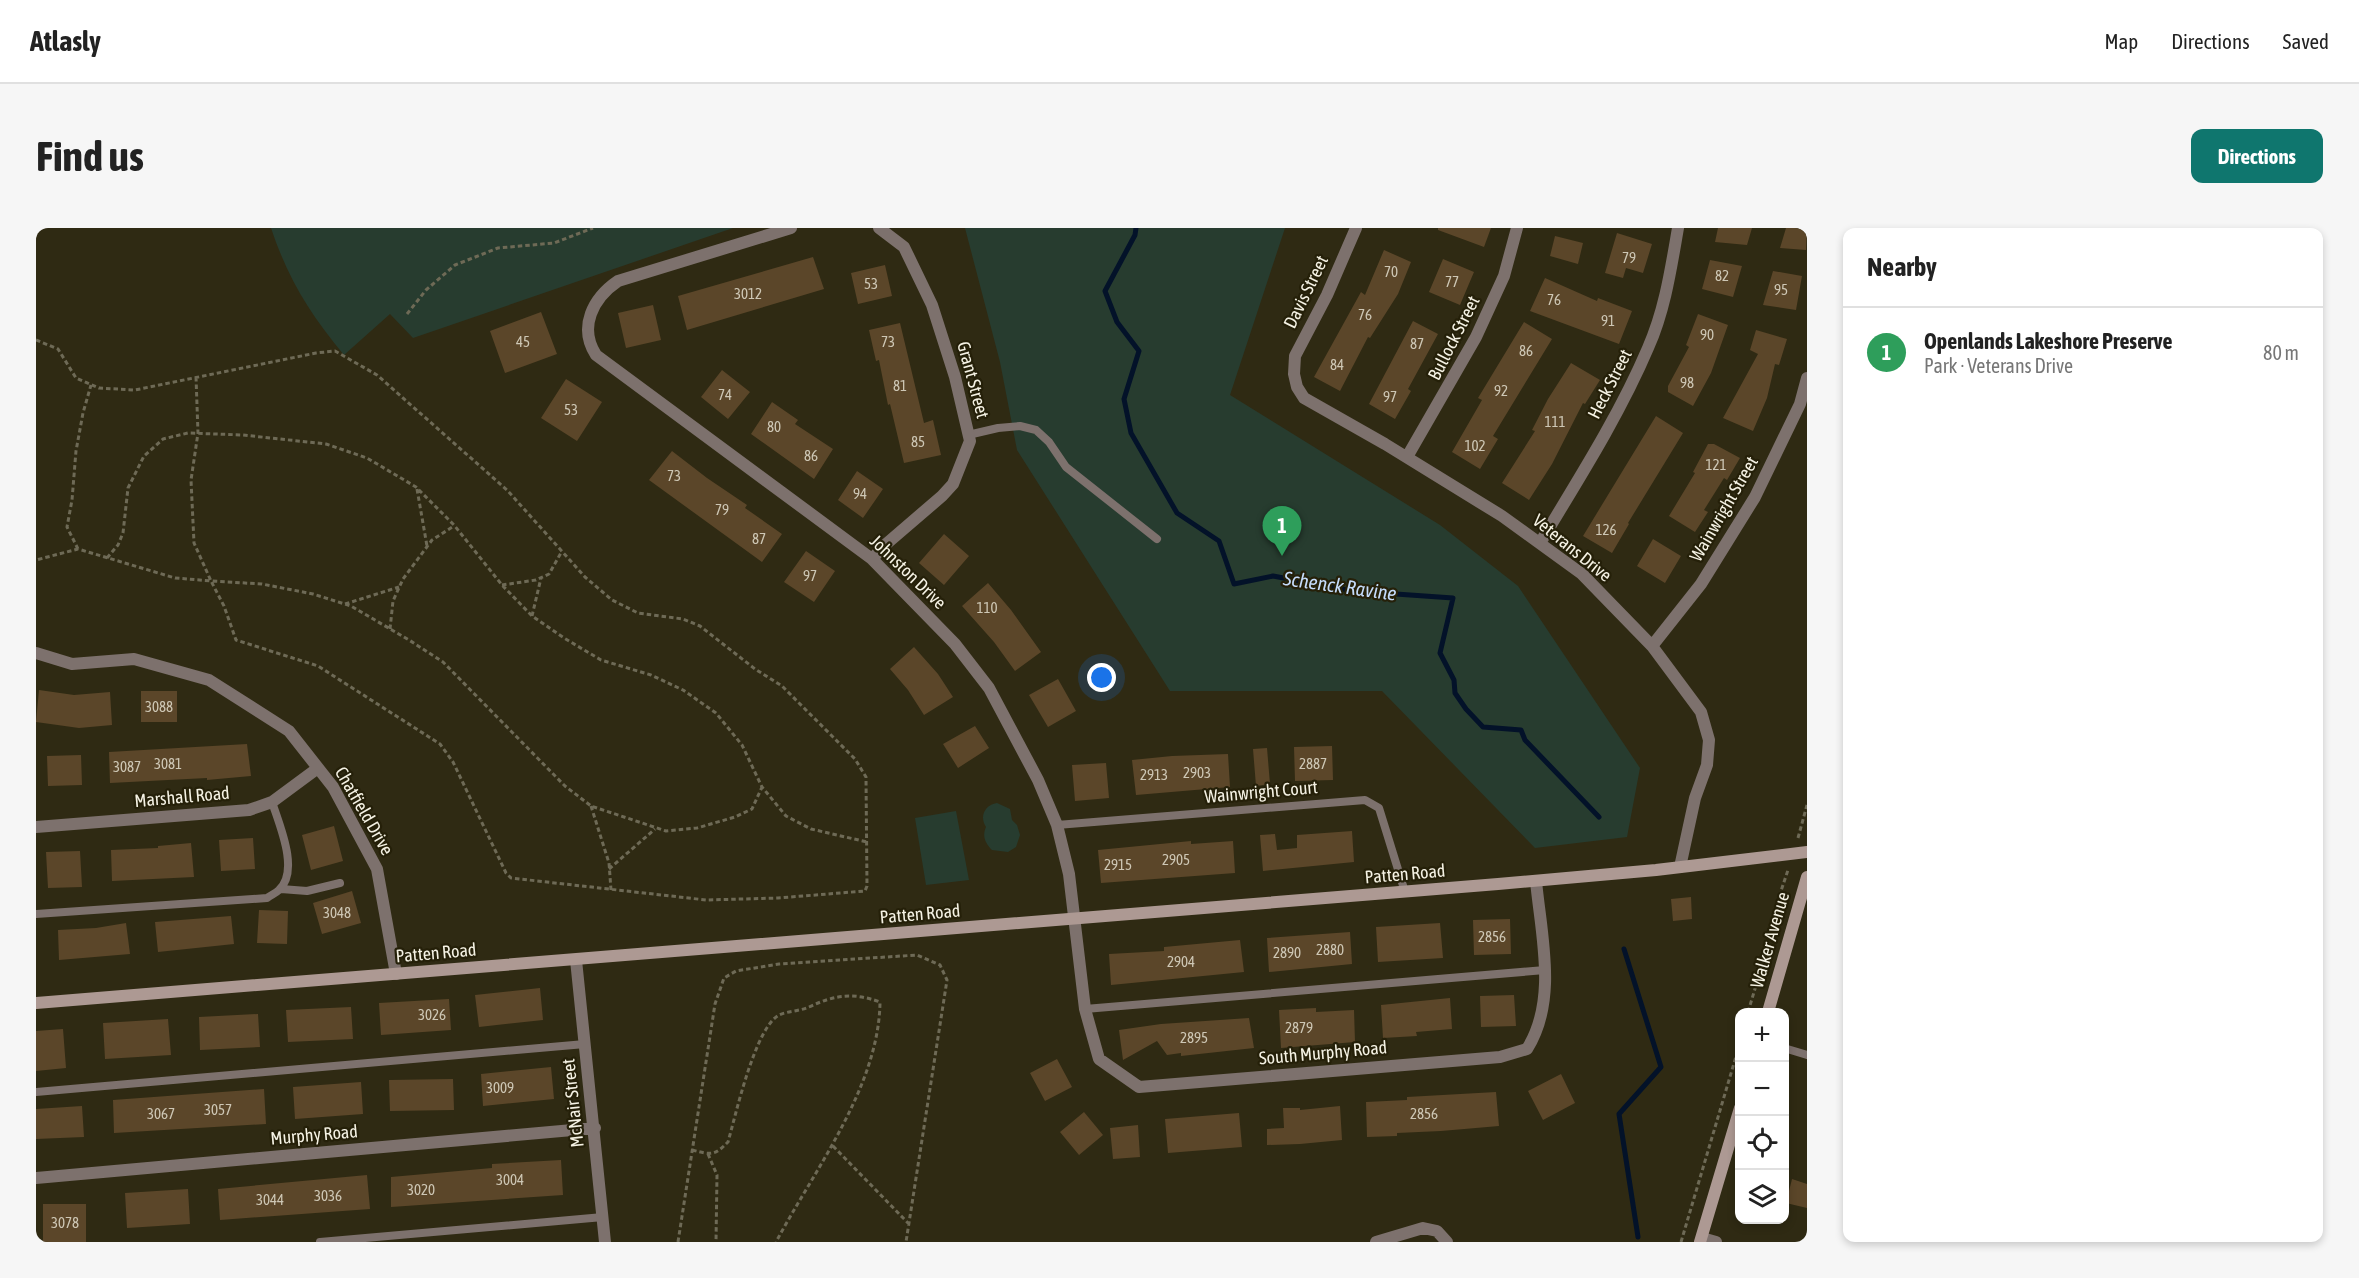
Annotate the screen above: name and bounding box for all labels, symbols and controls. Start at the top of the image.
text: Atlasly [30,25,101,57]
text: Map [2104,29,2138,53]
text: Directions [2171,29,2250,53]
text: Saved [2283,29,2329,53]
button: Directions [2191,129,2323,183]
text: Find us [36,132,144,180]
house number: 79 [1622,249,1636,266]
street label: Davis Street [1279,252,1332,332]
text: Nearby [1867,252,1937,282]
house number: 70 [1384,263,1398,280]
house number: 82 [1715,267,1729,284]
house number: 77 [1445,273,1459,290]
house number: 53 [864,275,878,292]
house number: 95 [1774,281,1788,298]
house number: 3012 [734,285,762,302]
house number: 76 [1547,291,1561,308]
street label: Bullock Street [1423,292,1484,383]
house number: 76 [1358,306,1372,323]
house number: 91 [1601,312,1615,329]
house number: 90 [1700,326,1714,343]
text: Openlands Lakeshore Preserve [1924,328,2172,354]
house number: 45 [516,333,530,350]
house number: 73 [881,333,895,350]
house number: 87 [1410,335,1424,352]
street label: Grant Street [953,339,994,421]
text: 1 [1882,341,1891,364]
text: 80 m [2263,341,2299,364]
house number: 86 [1519,342,1533,359]
street label: Heck Street [1583,346,1636,422]
text: Park · Veterans Drive [1924,354,2073,377]
house number: 84 [1330,356,1344,373]
house number: 98 [1680,374,1694,391]
house number: 81 [893,377,907,394]
house number: 92 [1494,382,1508,399]
house number: 74 [718,386,732,403]
house number: 97 [1383,388,1397,405]
house number: 53 [564,401,578,418]
house number: 111 [1544,413,1566,430]
house number: 80 [767,418,781,435]
house number: 85 [911,433,925,450]
house number: 102 [1464,437,1486,454]
house number: 86 [804,447,818,464]
street label: Wainwright Street [1685,453,1762,565]
house number: 121 [1705,456,1727,473]
house number: 73 [667,467,681,484]
house number: 94 [853,485,867,502]
house number: 79 [715,501,729,518]
pin: 1 [1262,506,1302,556]
street label: Veterans Drive [1529,509,1616,586]
house number: 126 [1595,521,1617,538]
house number: 87 [752,530,766,547]
street label: Johnston Drive [866,530,951,613]
water label: Schenck Ravine [1281,566,1398,605]
house number: 97 [803,567,817,584]
house number: 110 [976,599,998,616]
your location [1087,663,1116,692]
house number: 3088 [145,698,173,715]
house number: 3081 [154,755,182,772]
house number: 2887 [1299,755,1327,772]
house number: 3087 [113,758,141,775]
street label: Chatfield Drive [331,763,398,859]
house number: 2903 [1183,764,1211,781]
house number: 2913 [1140,766,1168,783]
street label: Wainwright Court [1203,776,1318,807]
street label: Marshall Road [133,782,230,811]
house number: 2905 [1162,851,1190,868]
house number: 2915 [1104,856,1132,873]
street label: Patten Road [1364,860,1446,887]
street label: Walker Avenue [1746,889,1793,990]
street label: Patten Road [879,900,961,927]
house number: 3048 [323,904,351,921]
house number: 2856 [1478,928,1506,945]
street label: Patten Road [395,939,477,966]
house number: 2880 [1316,941,1344,958]
house number: 2890 [1273,944,1301,961]
house number: 2904 [1167,953,1195,970]
house number: 3026 [418,1006,446,1023]
map controls [1735,1008,1789,1224]
button: + [1735,1008,1789,1062]
house number: 2879 [1285,1019,1313,1036]
house number: 2895 [1180,1029,1208,1046]
street label: South Murphy Road [1258,1036,1388,1069]
street label: McNair Street [557,1058,588,1148]
button: − [1735,1062,1789,1116]
house number: 3009 [486,1079,514,1096]
house number: 3057 [204,1101,232,1118]
house number: 3067 [147,1105,175,1122]
house number: 2856 [1410,1105,1438,1122]
button: locate [1735,1116,1789,1170]
street label: Murphy Road [269,1120,358,1149]
button: layers [1735,1170,1789,1224]
house number: 3004 [496,1171,524,1188]
house number: 3020 [407,1181,435,1198]
house number: 3036 [314,1187,342,1204]
house number: 3044 [256,1191,284,1208]
house number: 3078 [51,1214,79,1231]

